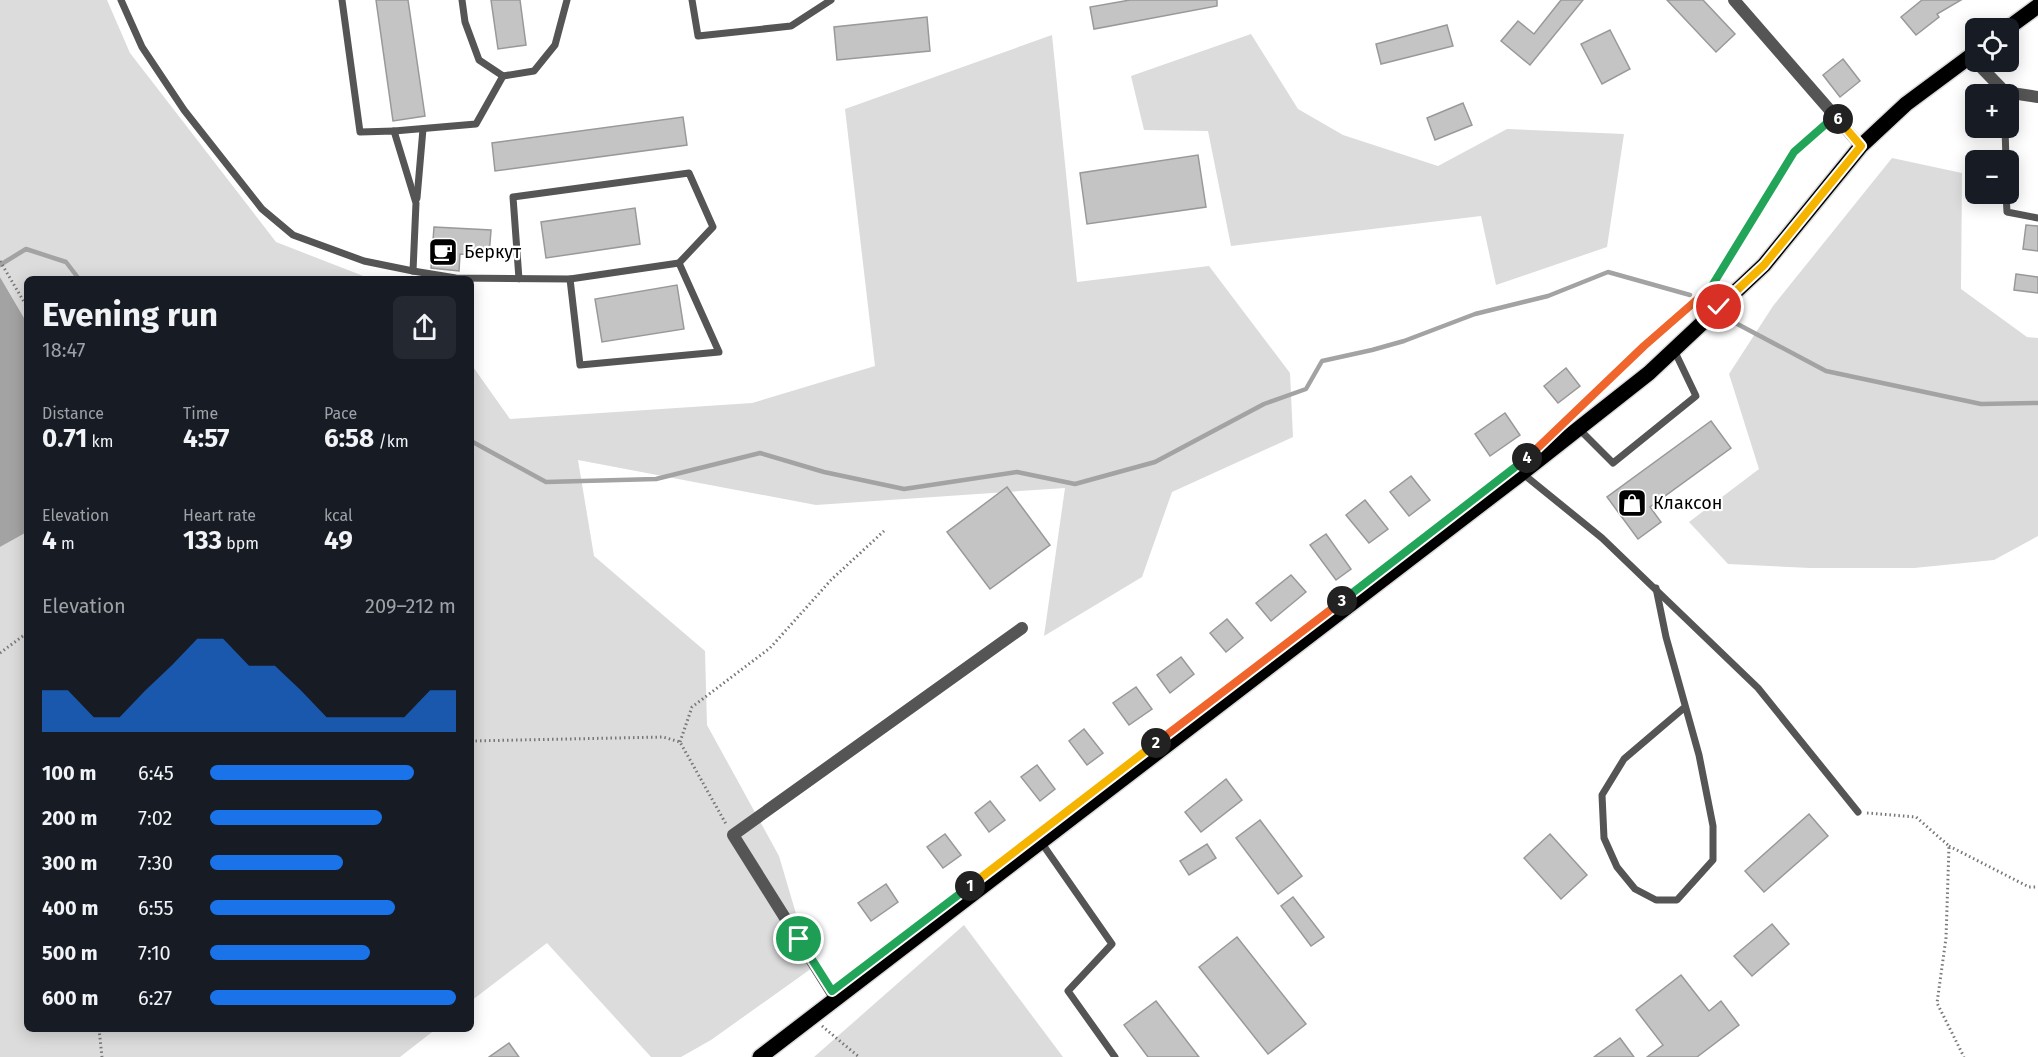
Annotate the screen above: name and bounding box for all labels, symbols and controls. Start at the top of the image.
map controls [1965,18,2019,204]
button: locate [1965,18,2019,72]
button: + [1965,84,2019,138]
pin: 6 [1823,104,1853,134]
text: 6 [1833,109,1843,128]
button: − [1965,150,2019,204]
cafe icon: Беркут [427,236,459,268]
place label: Беркут [464,241,522,263]
pin [1693,281,1744,332]
icon: check [1702,290,1735,323]
text: Evening run [42,295,218,335]
button: share [393,296,456,359]
text: 18:47 [42,338,85,362]
text: Distance [42,404,104,423]
text: Time [183,404,218,423]
text: Pace [324,404,357,423]
text: 0.71 [42,423,87,454]
text: 4:57 [183,423,230,454]
text: 6:58 [324,423,374,454]
text: km [87,432,114,451]
text: /km [374,432,409,451]
pin: 4 [1512,443,1542,473]
text: 4 [1522,448,1532,467]
shop icon: Клаксон [1616,487,1648,519]
place label: Клаксон [1653,492,1722,514]
text: Elevation [42,506,109,525]
text: Heart rate [183,506,256,525]
text: kcal [324,506,353,525]
text: 4 [42,525,57,556]
text: 133 [183,525,222,556]
text: 49 [324,525,353,556]
text: m [57,534,75,553]
text: bpm [222,534,259,553]
pin: 3 [1327,586,1357,616]
text: 3 [1338,591,1346,610]
text: Elevation [42,594,126,618]
text: 209–212 m [365,594,456,618]
pin: 2 [1141,728,1171,758]
text: 2 [1152,733,1160,752]
text: 100 m [42,761,96,785]
text: 6:45 [138,761,174,785]
text: 200 m [42,806,97,830]
text: 7:02 [138,806,173,830]
text: 300 m [42,851,97,875]
text: 7:30 [138,851,173,875]
pin: 1 [955,871,985,901]
text: 1 [966,876,974,895]
text: 400 m [42,896,98,920]
text: 6:55 [138,896,173,920]
pin [773,913,824,964]
icon: arrive [782,922,815,955]
text: 500 m [42,941,98,965]
text: 7:10 [138,941,171,965]
text: 600 m [42,986,98,1010]
text: 6:27 [138,986,172,1010]

